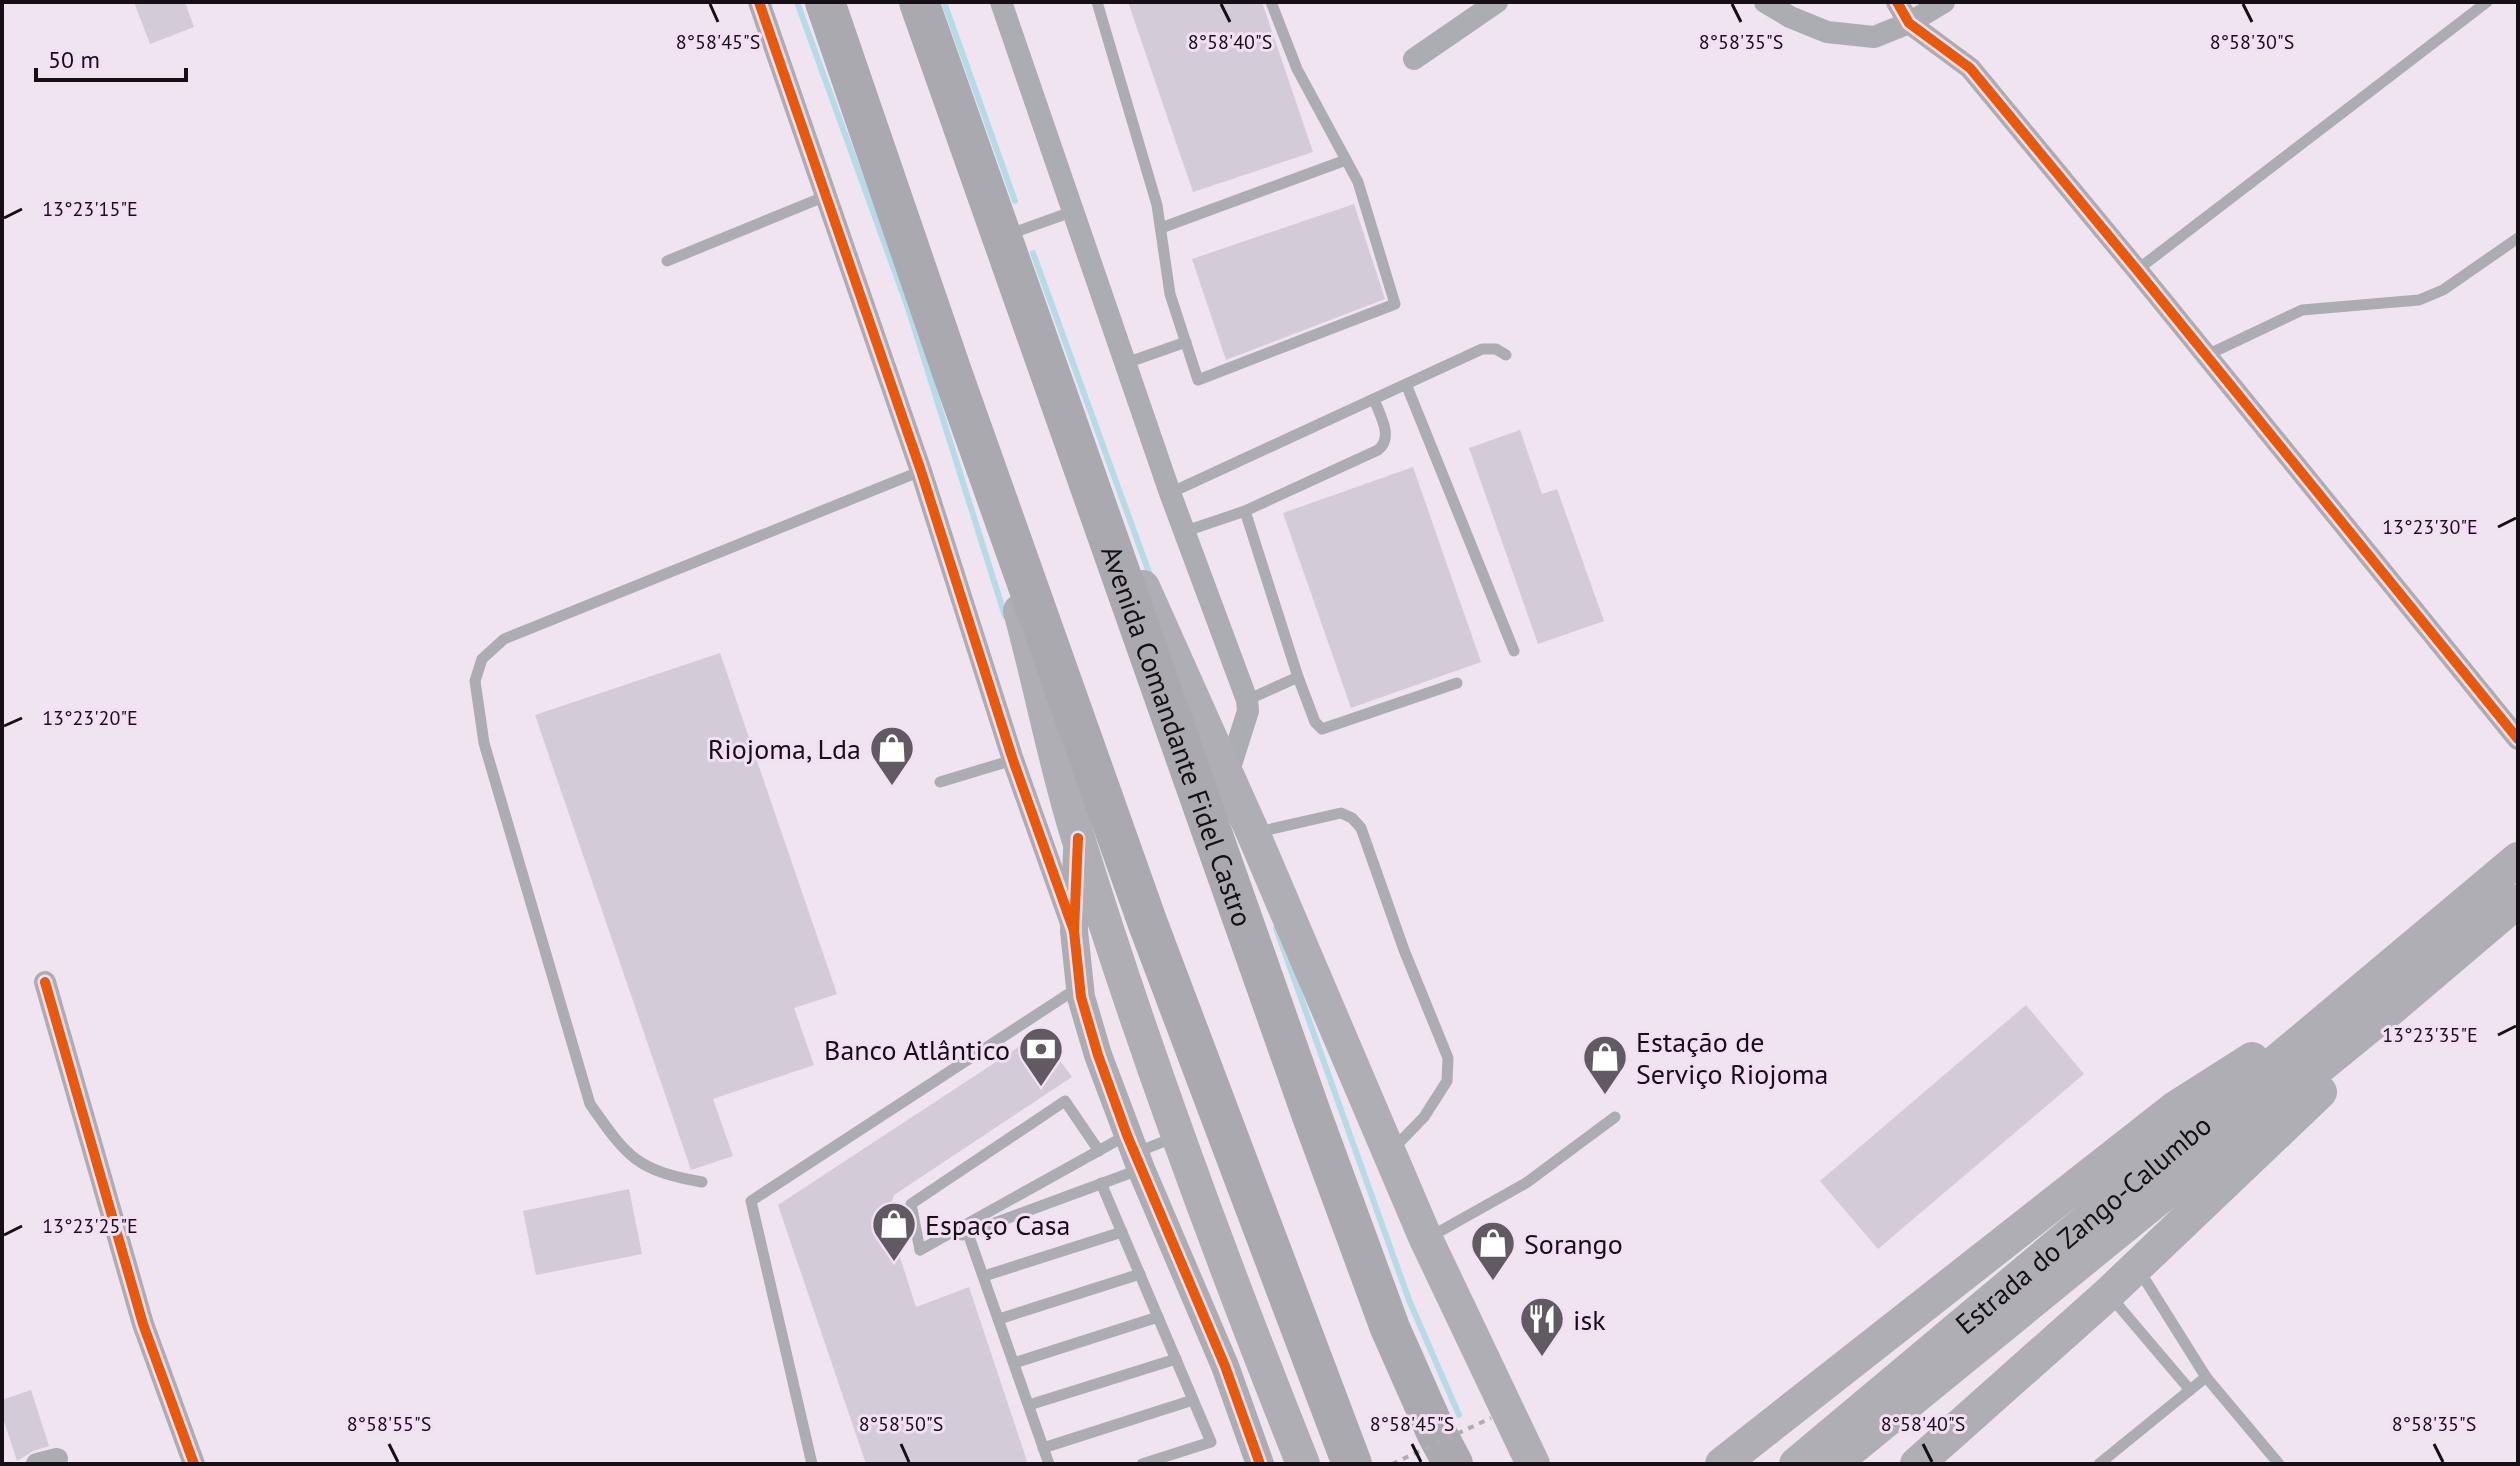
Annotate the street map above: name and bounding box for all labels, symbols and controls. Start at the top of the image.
text: 8°58'45"S [676,29,760,55]
text: 8°58'40"S [1188,29,1272,55]
text: 8°58'35"S [1699,29,1783,55]
text: 8°58'30"S [2210,29,2294,55]
scale bar [36,32,186,82]
text: 50 m [48,44,100,75]
text: 13°23'15"E [42,196,138,222]
text: 13°23'30"E [2382,514,2478,540]
street label: Avenida Comandante Fidel Castro [1094,540,1262,931]
text: 13°23'20"E [42,705,138,731]
shop icon: Riojoma, Lda [868,724,916,787]
place label: Riojoma, Lda [708,730,861,767]
text: 13°23'35"E [2382,1022,2478,1048]
place label: Estação de Serviço Riojoma [1636,1023,1828,1092]
bank icon: Banco Atlântico [1017,1025,1065,1088]
place label: Banco Atlântico [824,1031,1010,1068]
shop icon: Estação de Serviço Riojoma [1581,1033,1629,1096]
street label: Estrada do Zango-Calumbo [1947,1106,2218,1342]
shop icon: Espaço Casa [870,1200,918,1263]
place label: Espaço Casa [925,1206,1070,1243]
text: 13°23'25"E [42,1213,138,1239]
shop icon: Sorango [1469,1219,1517,1282]
place label: Sorango [1524,1225,1623,1262]
restaurant icon: isk [1518,1295,1566,1358]
place label: isk [1573,1301,1606,1338]
text: 8°58'55"S [347,1411,431,1437]
text: 8°58'50"S [859,1411,943,1437]
text: 8°58'45"S [1370,1411,1454,1437]
text: 8°58'40"S [1881,1411,1965,1437]
text: 8°58'35"S [2392,1411,2476,1437]

